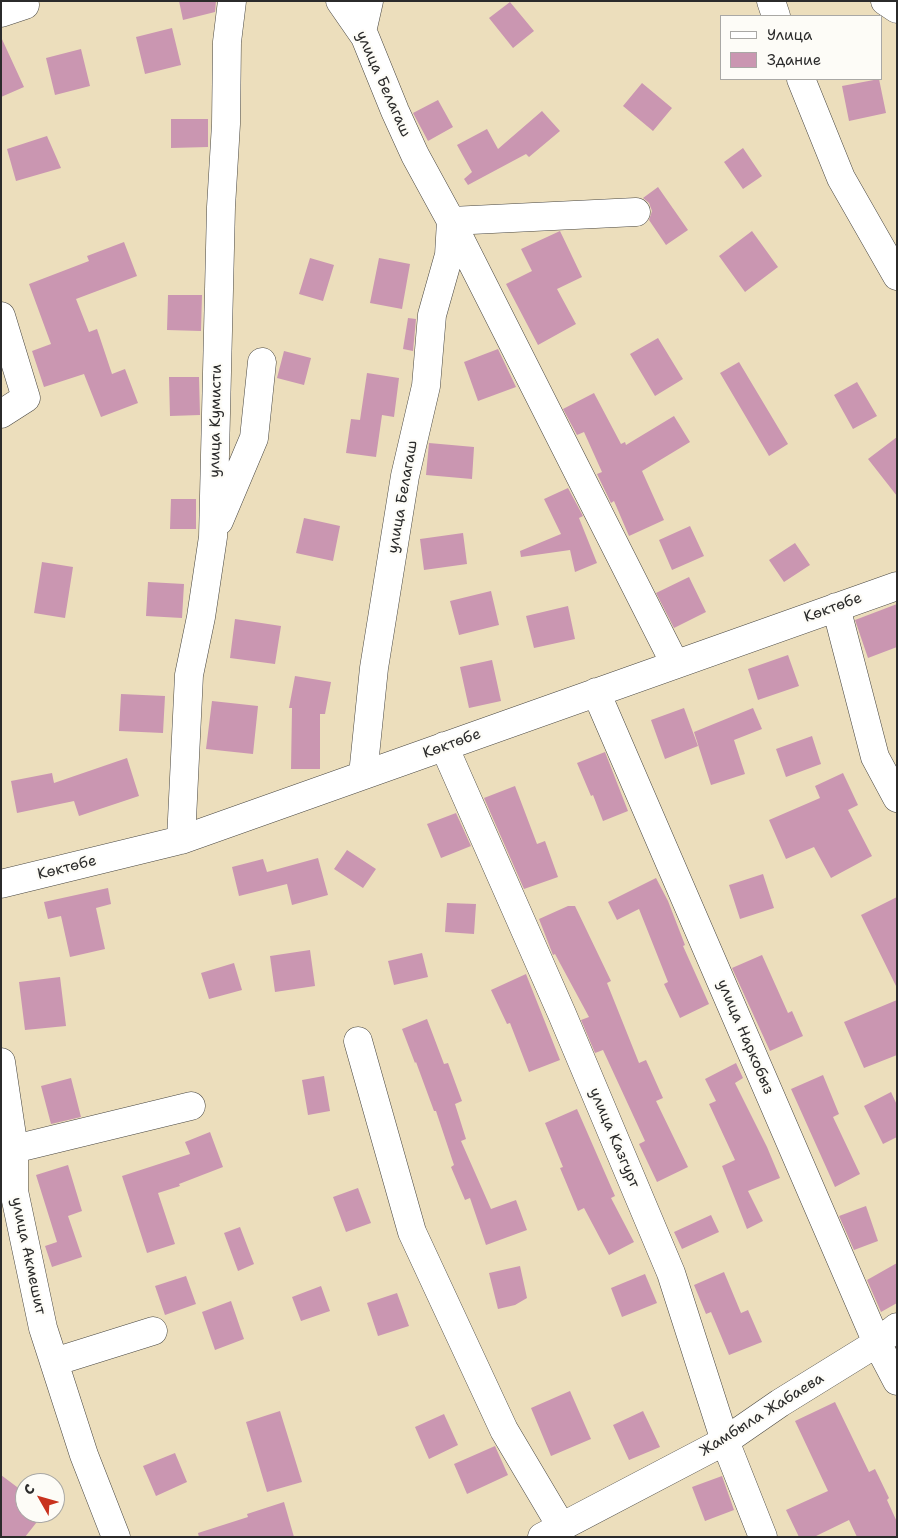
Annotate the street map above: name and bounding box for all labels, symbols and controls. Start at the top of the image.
legend [720,15,883,80]
text: Улица [767,25,812,45]
street label: улица Белагаш [352,28,414,140]
text: Здание [767,50,821,70]
street label: улица Кумисти [206,364,226,478]
street label: улица Белагаш [384,439,422,555]
street label: Көктөбе [802,589,864,627]
street label: Көктөбе [421,725,483,763]
street label: Көктөбе [36,852,98,884]
street label: улица Наркобыз [713,977,777,1097]
street label: улица Казгурт [585,1085,643,1191]
street label: улица Акмешит [7,1196,49,1316]
street label: Жамбыла Жабаева [697,1369,827,1461]
north arrow [15,1473,65,1523]
text: С [19,1480,39,1498]

